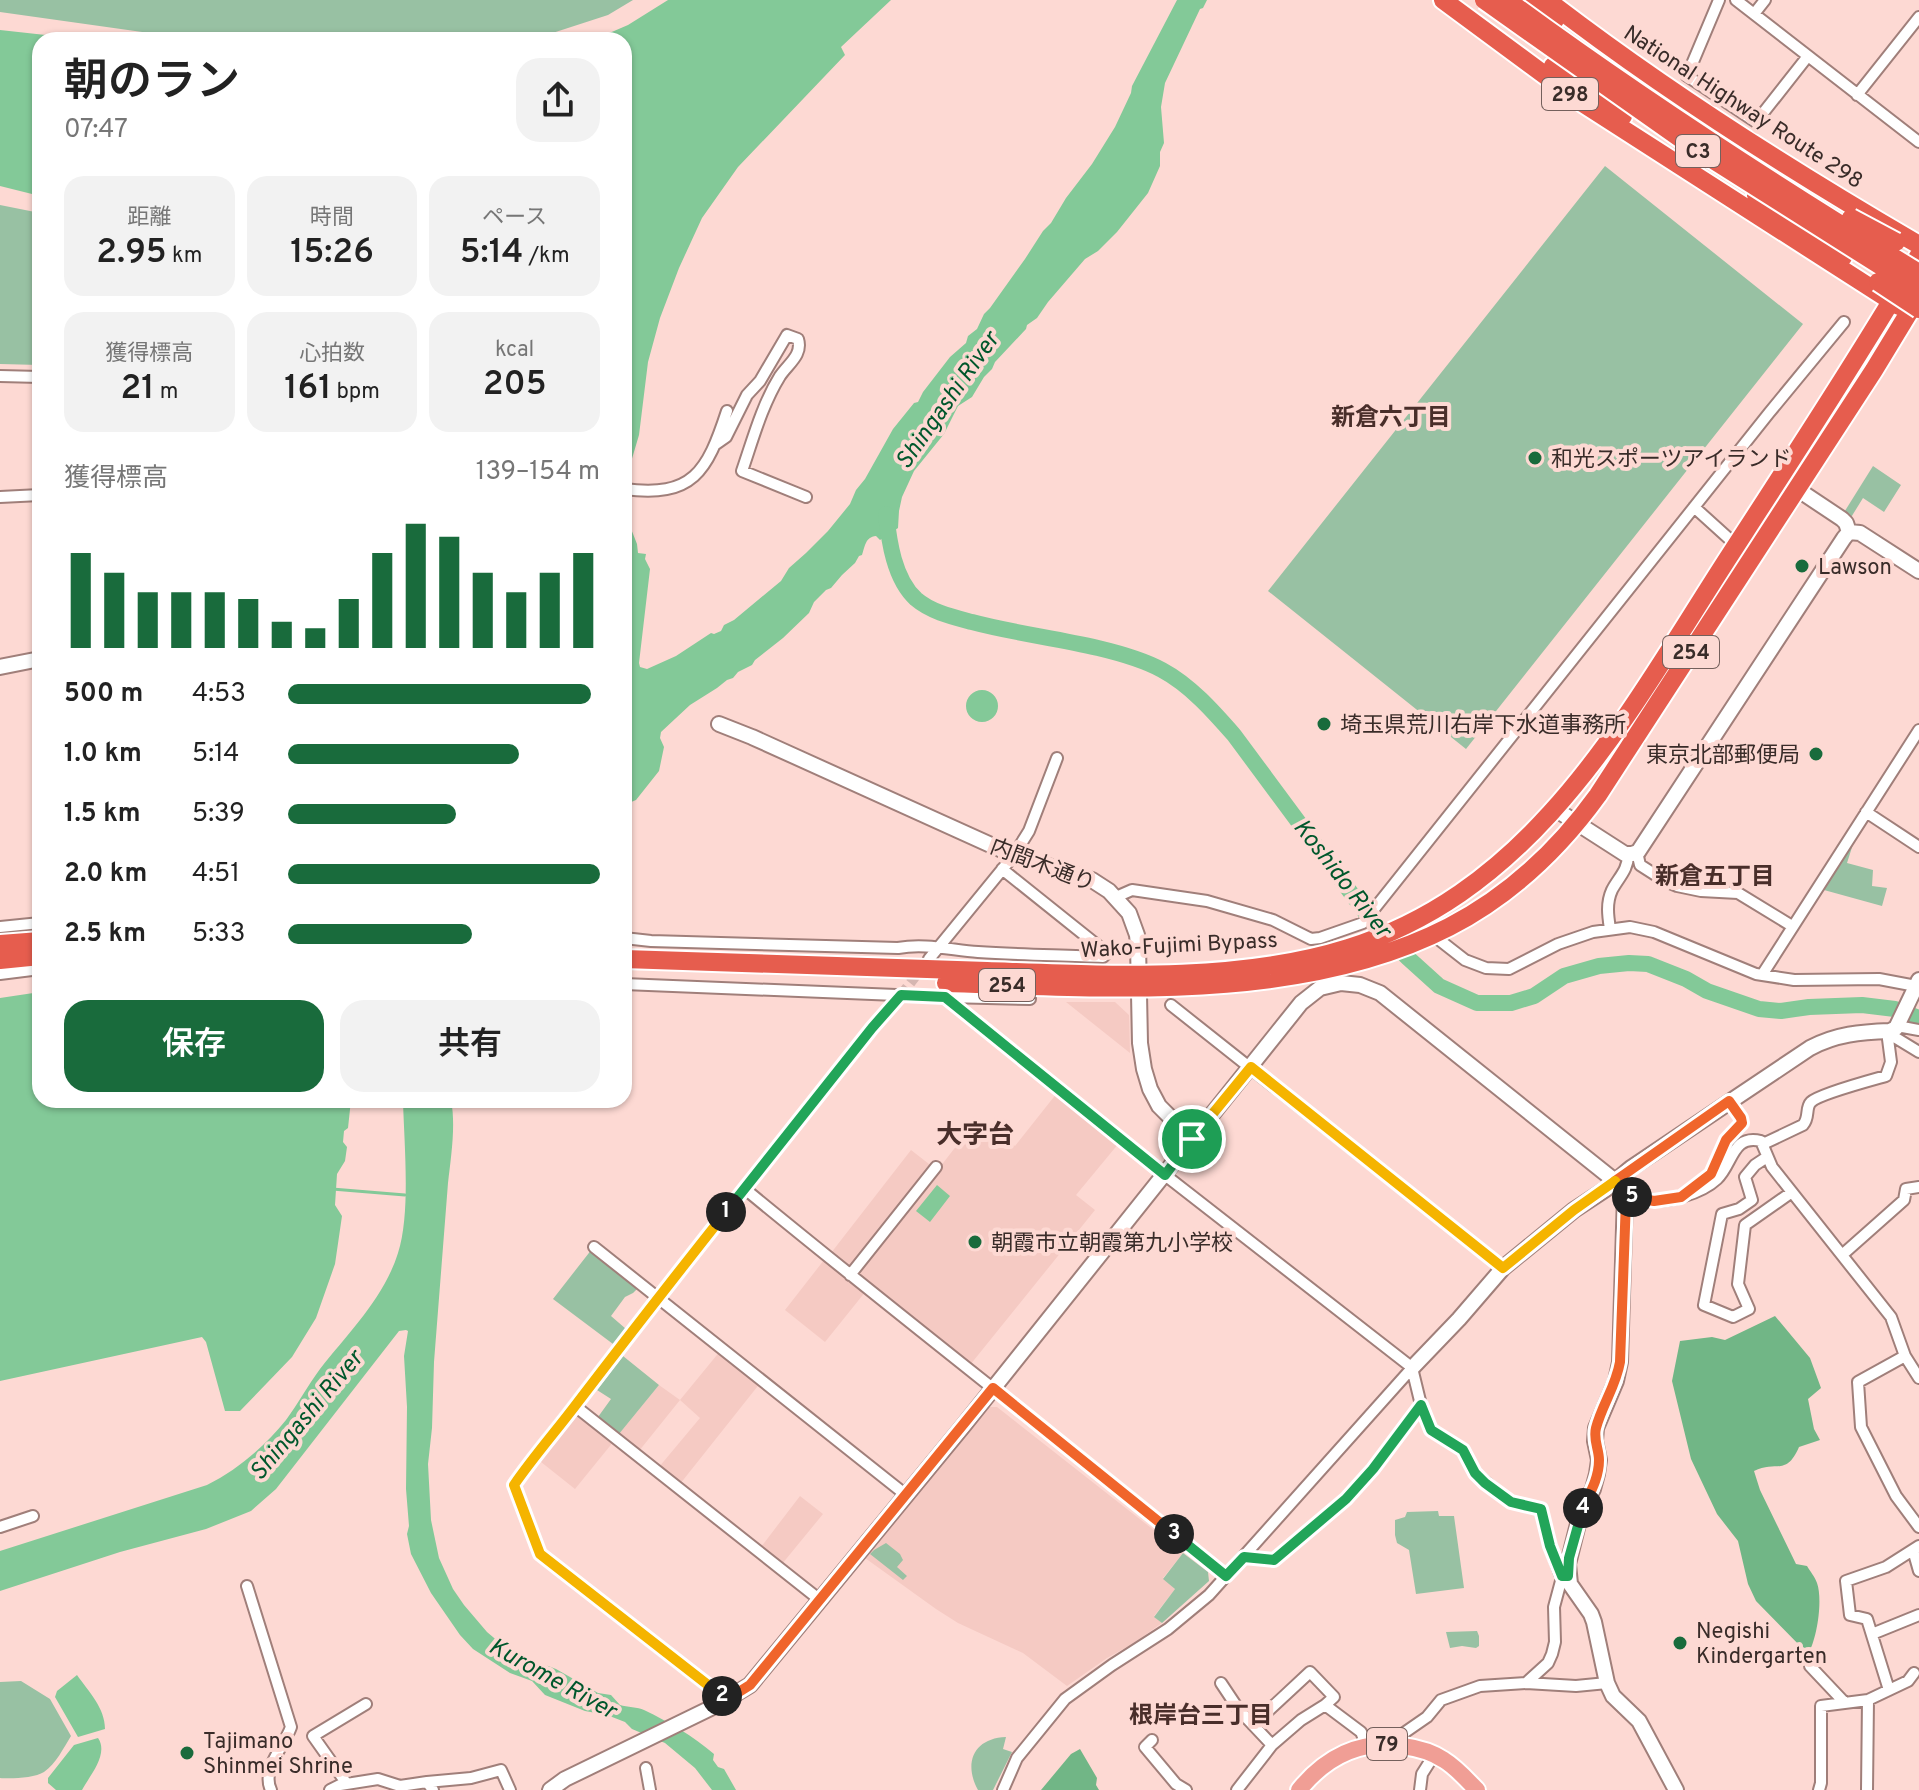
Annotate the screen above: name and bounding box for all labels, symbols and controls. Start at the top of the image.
street label: National Highway Route 298 [1618,21,1867,196]
text: 朝のラン [64,56,240,112]
button: share [516,58,600,142]
road number: 298 [1542,78,1598,110]
text: 07:47 [64,114,128,147]
road number: C3 [1676,135,1720,167]
text: 距離 [127,205,171,232]
text: 時間 [310,205,354,232]
text: ペース [482,205,547,232]
text: 2.95 [96,232,167,275]
text: 15:26 [290,232,374,275]
text: 5:14 [460,232,523,275]
text: km [167,243,202,270]
text: /km [523,243,570,270]
water label: Shingashi River [890,325,1008,476]
text: kcal [495,337,534,364]
text: 獲得標高 [105,341,193,368]
text: 心拍数 [299,341,365,368]
text: 205 [483,364,547,407]
text: 21 [120,368,154,411]
text: 161 [284,368,331,411]
text: m [154,379,178,406]
text: bpm [331,379,380,406]
district label: 新倉六丁目 [1331,404,1451,434]
place label: 和光スポーツアイランド [1551,447,1791,474]
marker: 和光スポーツアイランド [1526,449,1544,467]
text: 139–154 m [476,456,600,489]
text: 獲得標高 [64,463,168,496]
place label: Lawson [1818,555,1892,582]
marker: Lawson [1793,557,1811,575]
road number: 254 [1663,636,1719,668]
text: 500 m [64,678,143,711]
text: 4:53 [192,678,246,711]
place label: 埼玉県荒川右岸下水道事務所 [1340,713,1626,740]
marker: 埼玉県荒川右岸下水道事務所 [1315,715,1333,733]
text: 1.0 km [64,738,142,771]
text: 5:14 [192,738,239,771]
place label: 東京北部郵便局 [1646,743,1800,770]
marker: 東京北部郵便局 [1807,745,1825,763]
text: 1.5 km [64,798,141,831]
text: 5:39 [192,798,245,831]
water label: Koshido River [1286,814,1398,946]
street label: 内間木通り [986,834,1098,899]
text: 2.0 km [64,858,147,891]
text: 4:51 [192,858,240,891]
district label: 新倉五丁目 [1655,863,1775,893]
text: 2.5 km [64,918,146,951]
text: 5:33 [192,918,245,951]
street label: Wako-Fujimi Bypass [1080,928,1278,965]
road number: 254 [979,969,1035,1001]
button: 保存 [64,1000,324,1092]
button: 共有 [340,1000,600,1092]
pin [1158,1105,1226,1173]
icon: arrive [1170,1117,1214,1161]
district label: 大字台 [936,1120,1014,1153]
pin: 5 [1612,1177,1652,1217]
text: 5 [1625,1183,1639,1210]
pin: 1 [706,1192,746,1232]
text: 1 [722,1198,730,1225]
place label: 朝霞市立朝霞第九小学校 [991,1231,1233,1258]
marker: 朝霞市立朝霞第九小学校 [966,1233,984,1251]
water label: Shingashi River [244,1344,372,1488]
pin: 4 [1563,1488,1603,1528]
text: 4 [1576,1494,1590,1521]
pin: 3 [1154,1514,1194,1554]
text: 3 [1167,1520,1181,1547]
place label: Negishi Kindergarten [1696,1619,1827,1671]
water label: Kurome River [483,1632,623,1728]
marker: Negishi Kindergarten [1671,1634,1689,1652]
pin: 2 [702,1676,742,1716]
text: 2 [715,1682,729,1709]
district label: 根岸台三丁目 [1129,1702,1273,1732]
road number: 79 [1367,1728,1407,1760]
place label: Tajimano Shinmei Shrine [203,1729,353,1781]
marker: Tajimano Shinmei Shrine [178,1744,196,1762]

